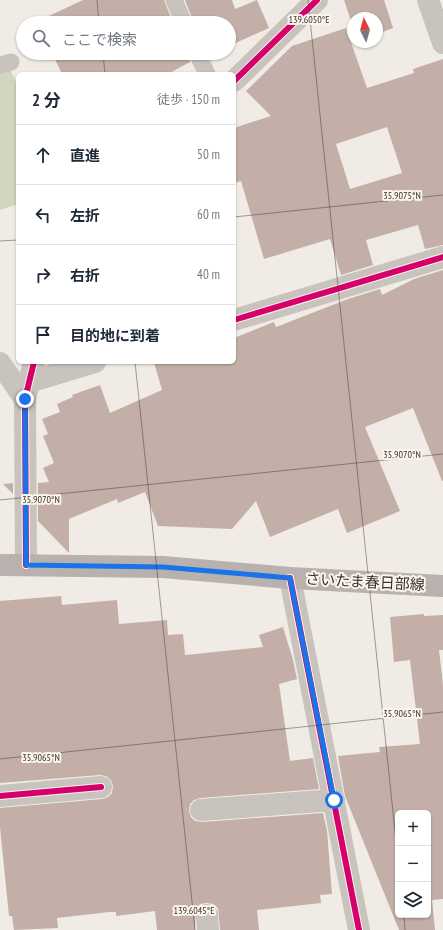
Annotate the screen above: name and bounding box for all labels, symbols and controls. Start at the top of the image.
north arrow [347,12,383,48]
text: 139.6050°E [289,13,330,26]
search box [16,16,236,60]
icon: search [30,27,52,49]
text: ここで検索 [62,30,137,49]
text: 2 分 [32,89,61,111]
text: 徒歩 · 150 m [157,91,220,108]
icon: ahead [32,144,54,166]
text: 直進 [70,146,100,165]
text: 50 m [197,146,220,163]
text: 35.9075°N [383,189,421,202]
icon: left [32,204,54,226]
text: 左折 [70,206,100,225]
text: 60 m [197,206,220,223]
icon: right [32,264,54,286]
text: 右折 [70,266,100,285]
text: 40 m [197,266,220,283]
icon: arrive [32,324,54,346]
text: 目的地に到着 [70,326,160,345]
route end [16,390,34,408]
text: 35.9070°N [383,448,421,461]
text: 35.9070°N [22,493,60,506]
street label: さいたま春日部線 [305,569,425,594]
text: 35.9065°N [383,707,421,720]
text: 35.9065°N [22,751,60,764]
route start [325,791,343,809]
map controls [395,810,431,918]
button: + [395,810,431,846]
button: − [395,846,431,882]
button: layers [395,882,431,918]
text: 139.6045°E [174,904,215,917]

